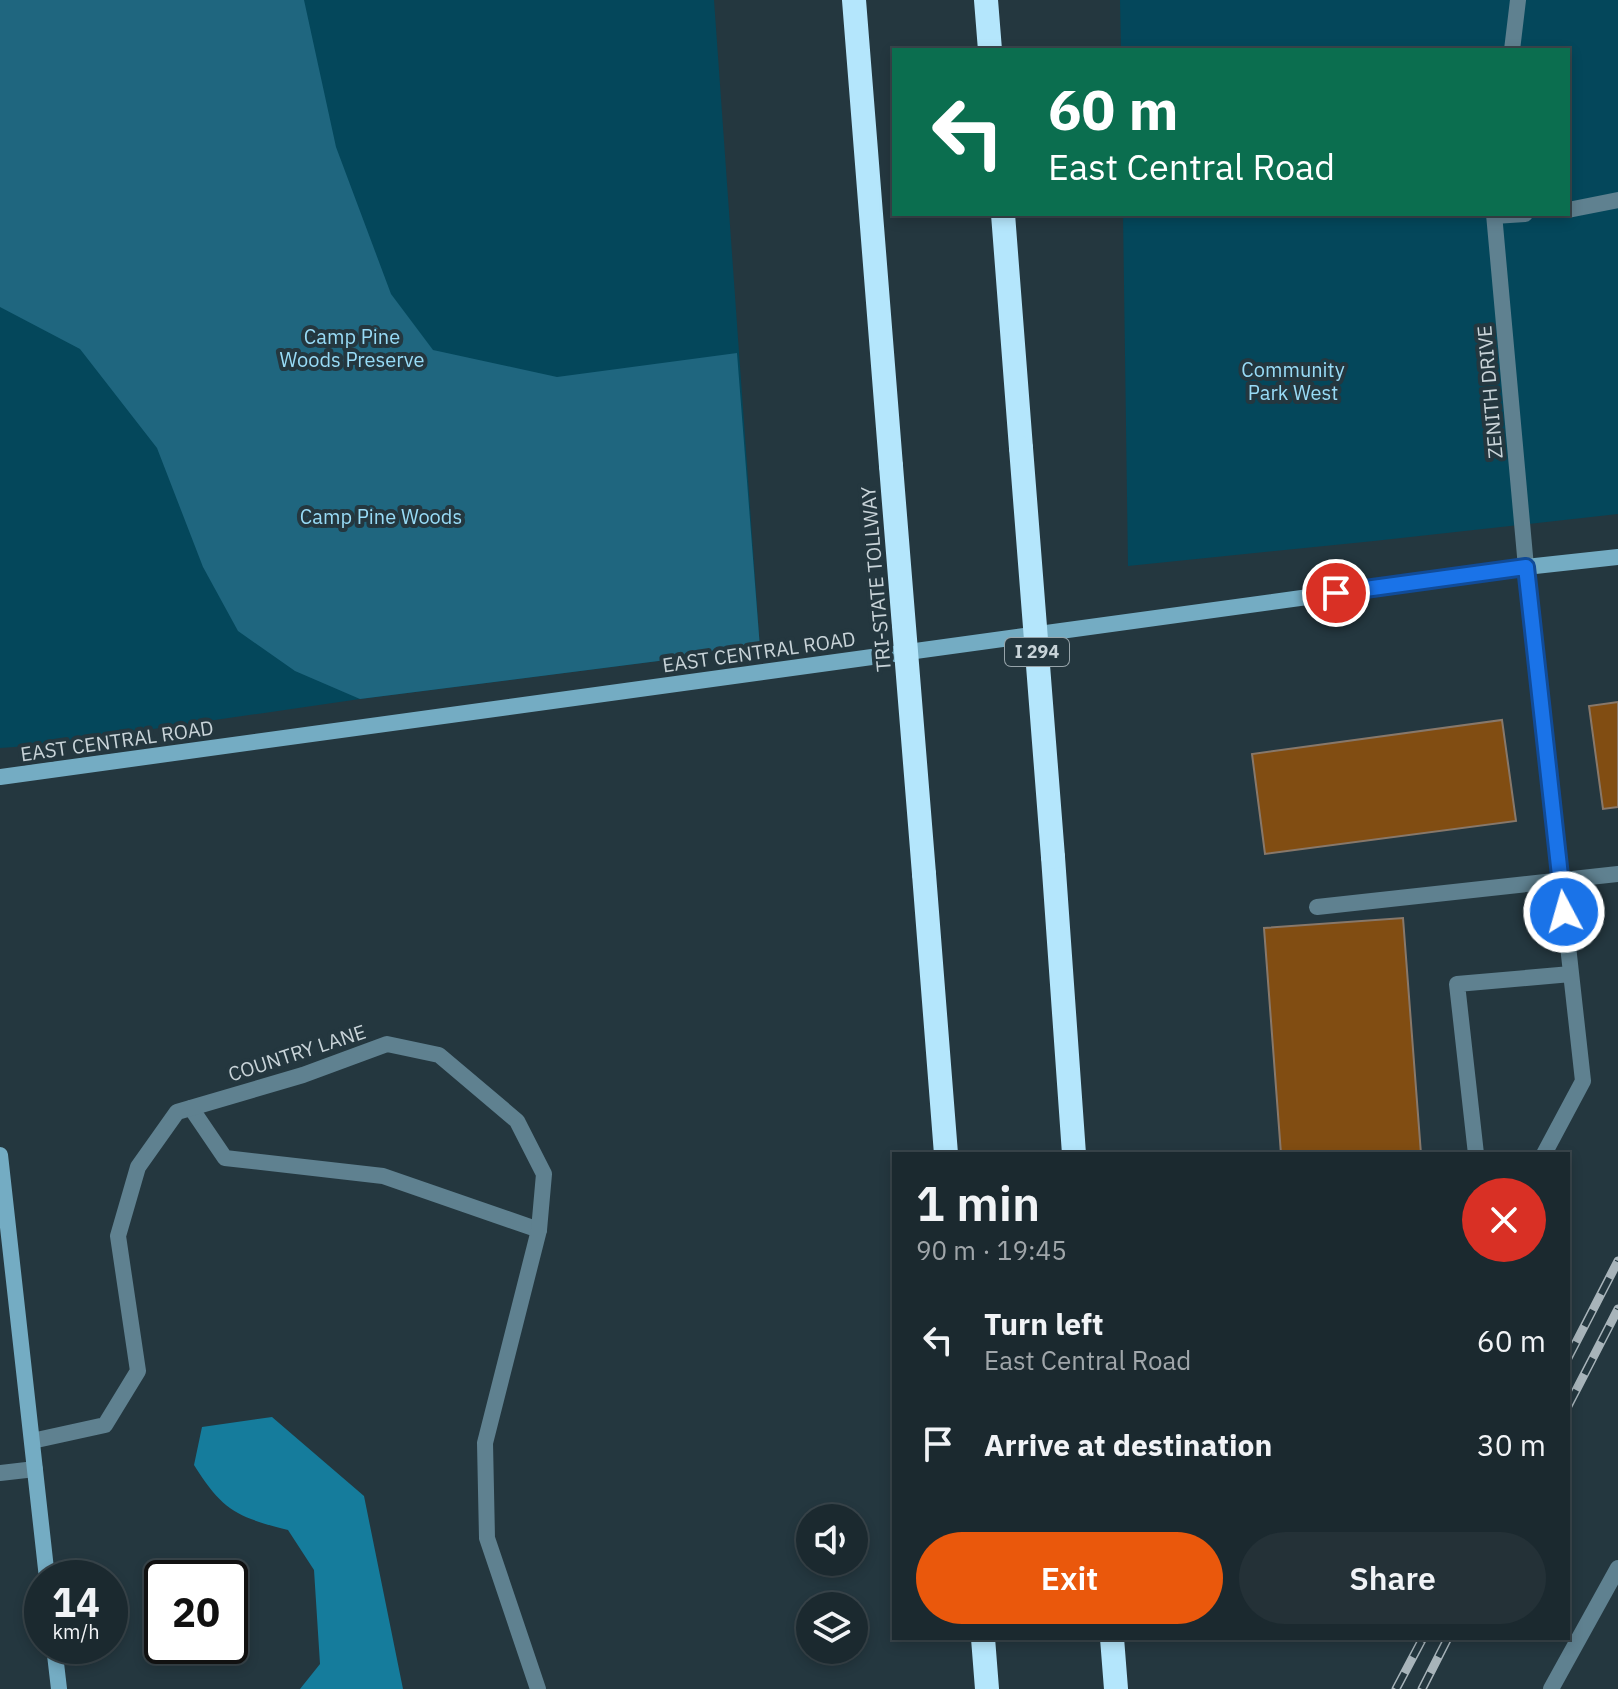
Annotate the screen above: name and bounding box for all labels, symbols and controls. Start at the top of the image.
text: 60 m [1048,73,1178,145]
icon: left [916,80,1020,184]
text: East Central Road [1048,143,1335,190]
park label: Camp Pine Woods Preserve [279,323,425,373]
street label: ZENITH DRIVE [1470,324,1509,460]
park label: Community Park West [1241,356,1345,406]
street label: TRI-STATE TOLLWAY [854,485,897,673]
park label: Camp Pine Woods [300,503,462,530]
pin [1302,559,1370,627]
icon: arrive [1314,571,1358,615]
street label: EAST CENTRAL ROAD [661,625,857,678]
road number: I 294 [1005,638,1069,666]
street label: EAST CENTRAL ROAD [19,714,215,767]
position arrow [1522,870,1606,954]
street label: COUNTRY LANE [225,1018,369,1087]
text: 1 min [916,1172,1040,1234]
button: close [1462,1178,1546,1262]
text: 90 m · 19:45 [916,1233,1067,1267]
text: Turn left [984,1304,1103,1343]
icon: left [916,1318,960,1362]
text: 60 m [1477,1321,1546,1360]
text: East Central Road [984,1343,1191,1377]
icon: arrive [916,1422,960,1466]
text: Arrive at destination [984,1425,1272,1464]
text: 30 m [1477,1425,1546,1464]
map controls [796,1504,868,1664]
button: sound [796,1504,868,1576]
button: Exit [916,1532,1223,1624]
button: Share [1239,1532,1546,1624]
speed limit sign: 20 [144,1560,248,1664]
text: 14 [52,1576,100,1628]
button: layers [796,1592,868,1664]
text: km/h [52,1618,100,1645]

